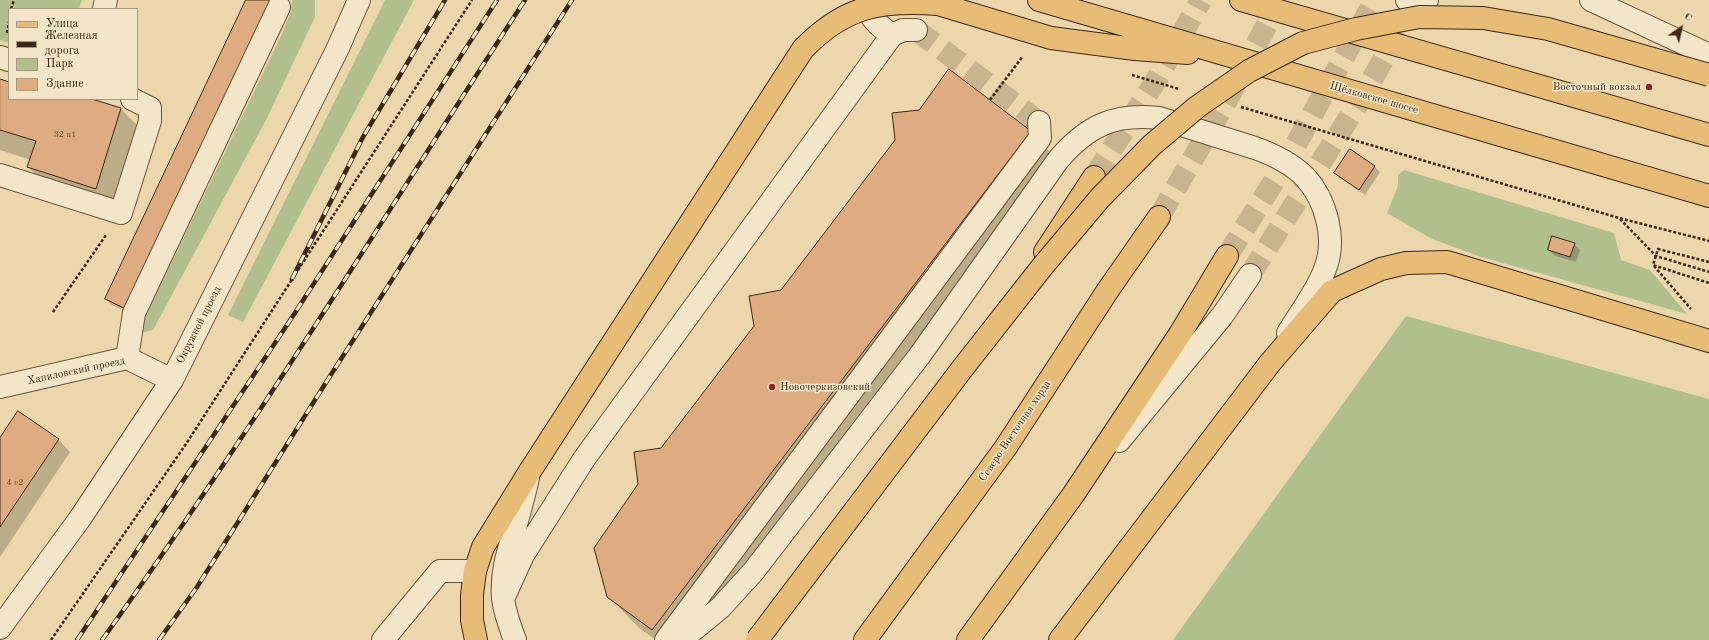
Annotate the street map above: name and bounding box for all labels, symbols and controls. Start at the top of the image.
legend [8,8,138,100]
north arrow [1661,8,1701,48]
text: С [1682,11,1694,24]
text: Улица [46,18,79,30]
text: Железная дорога [45,30,98,57]
text: Парк [46,58,74,70]
text: Здание [46,78,84,90]
street label: Щёлковское шоссе [1328,79,1420,117]
place label: Восточный вокзал [1553,80,1641,94]
marker: Восточный вокзал [1644,82,1654,92]
house number: 32 к1 [54,130,76,140]
street label: Окружной проезд [174,284,224,366]
street label: Хапиловский проезд [26,354,126,388]
street label: Северо-Восточная хорда [976,378,1054,484]
place label: Новочеркизовский [780,380,870,394]
marker: Новочеркизовский [767,382,777,392]
house number: 4 c2 [7,478,23,488]

